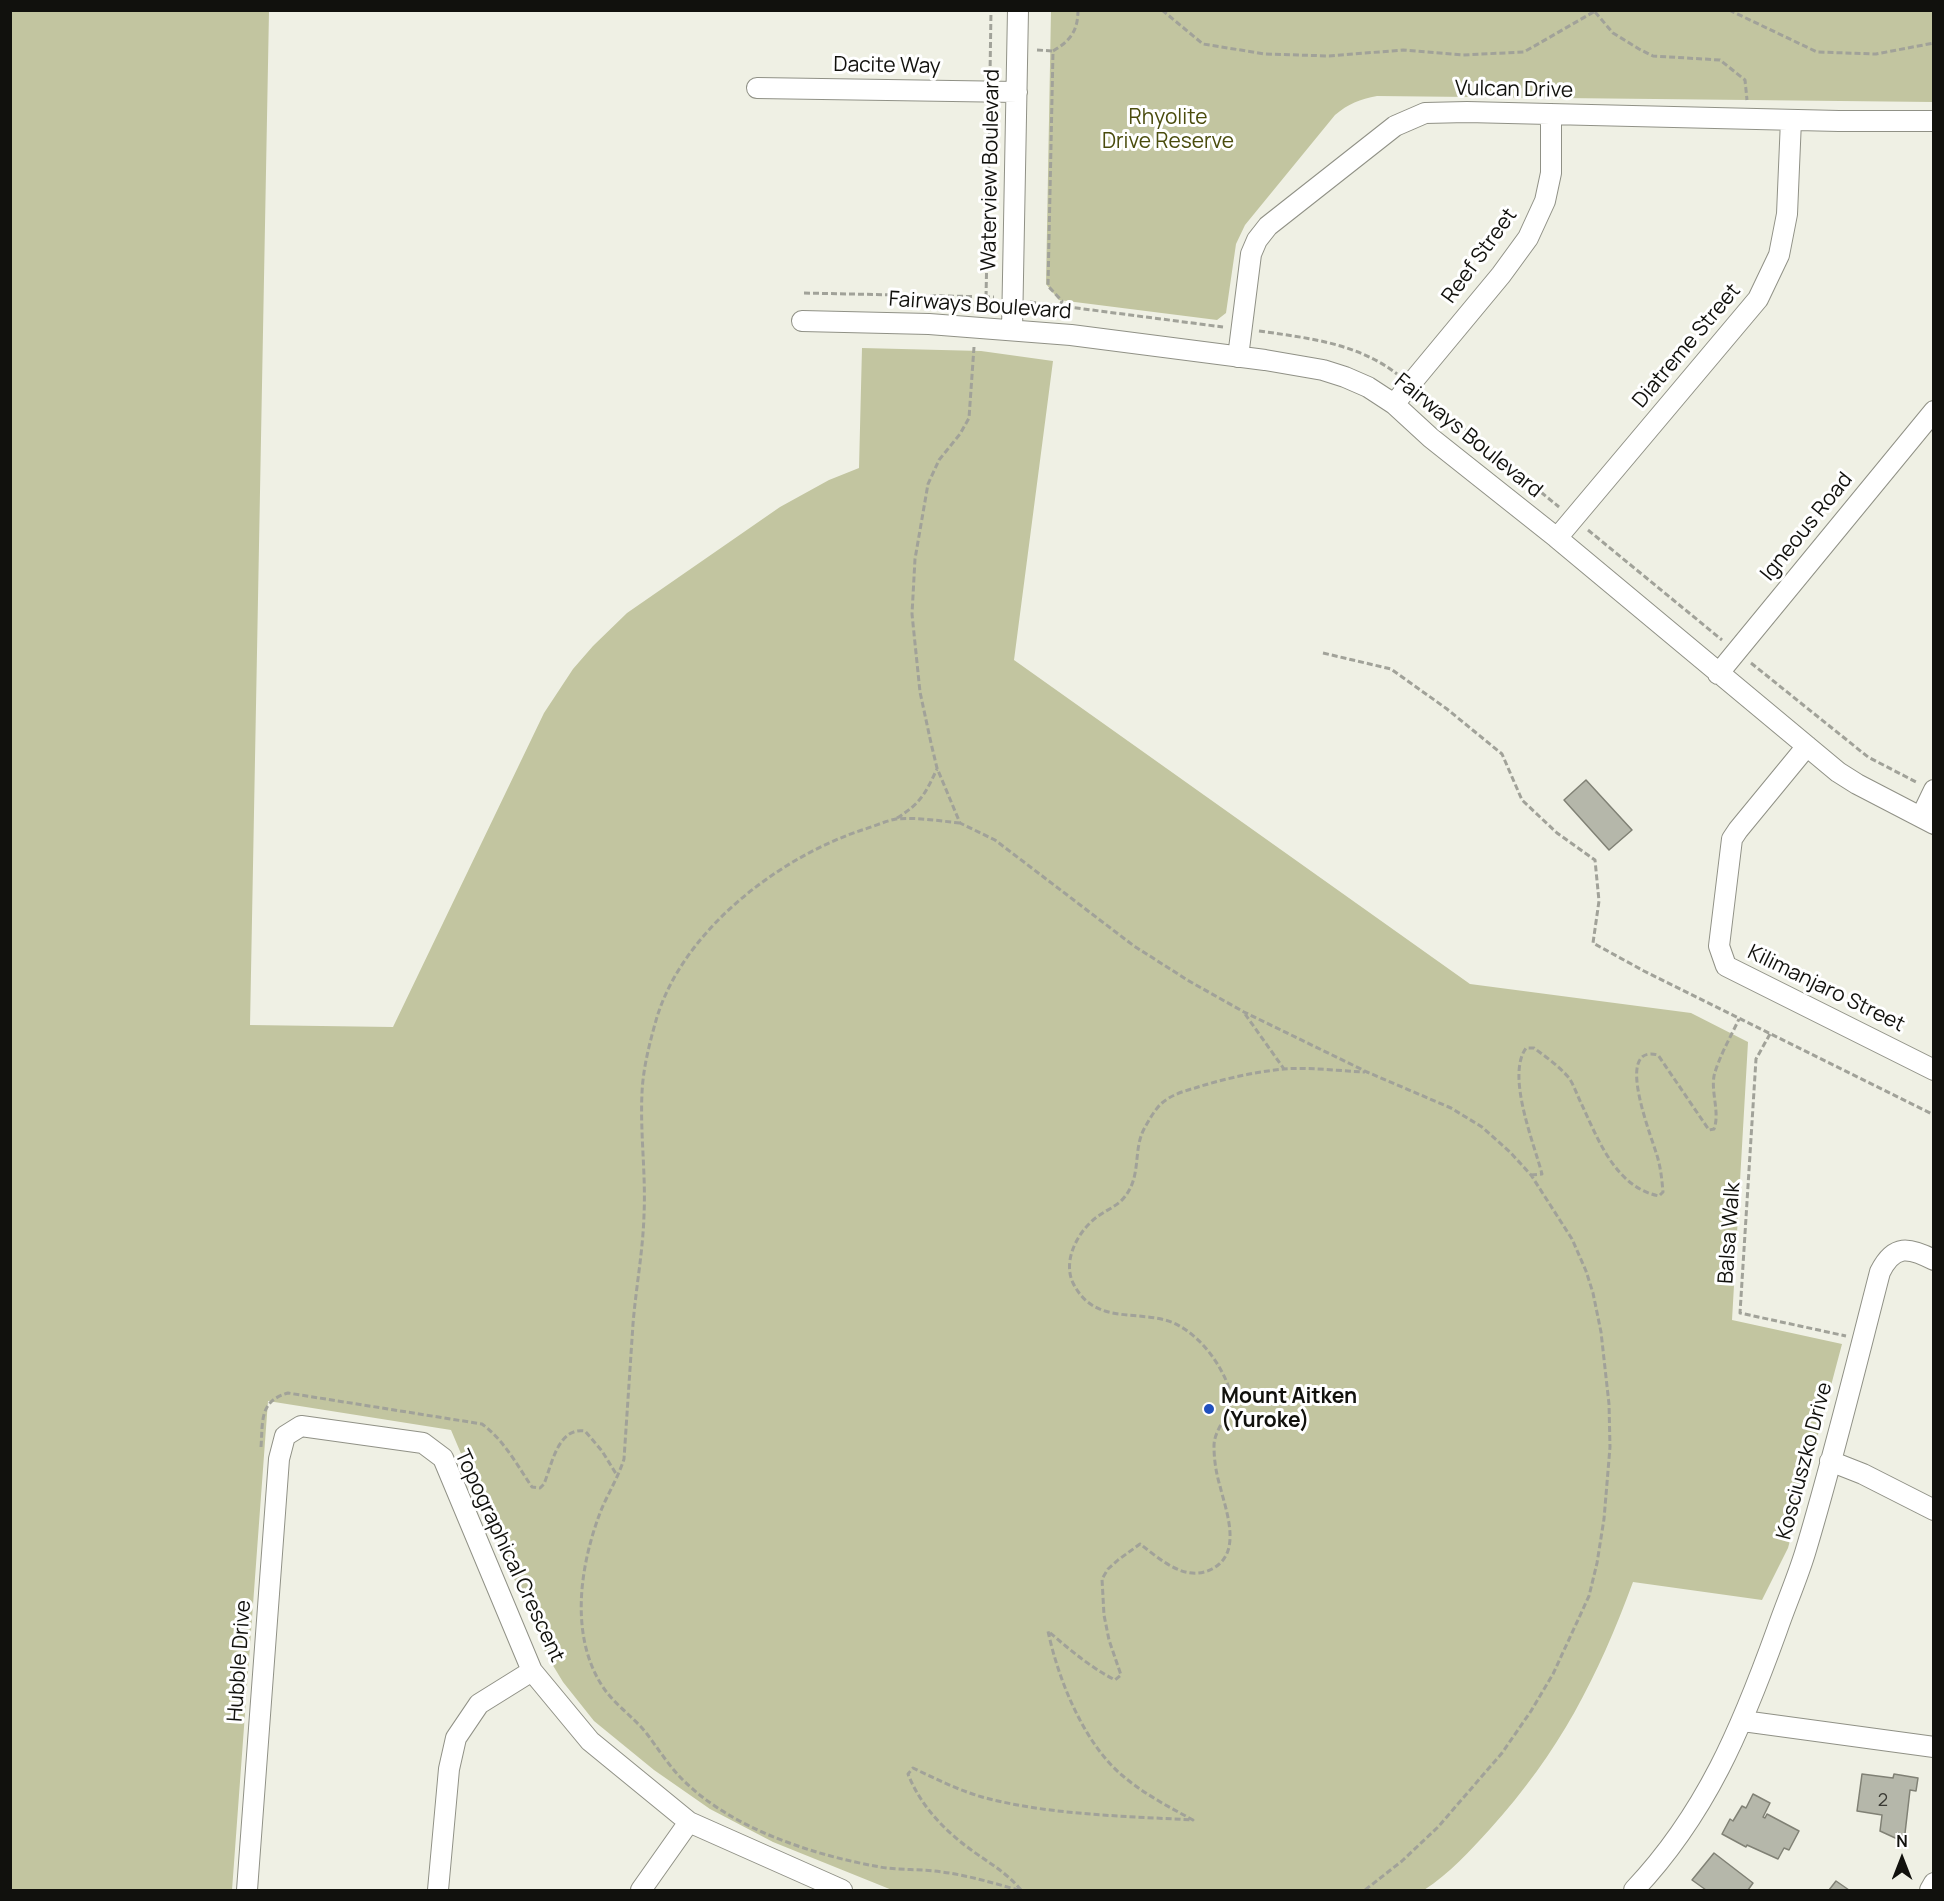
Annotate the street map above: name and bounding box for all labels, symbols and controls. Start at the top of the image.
street label: Dacite Way [833,52,941,80]
street label: Waterview Boulevard [977,69,1005,271]
street label: Vulcan Drive [1455,76,1573,104]
park label: Rhyolite Drive Reserve [1102,105,1234,155]
street label: Reef Street [1437,204,1523,308]
street label: Diatreme Street [1628,279,1746,413]
street label: Fairways Boulevard [888,287,1072,325]
street label: Fairways Boulevard [1389,369,1547,503]
street label: Igneous Road [1756,468,1858,586]
street label: Kilimanjaro Street [1743,940,1909,1038]
street label: Balsa Walk [1714,1181,1746,1285]
street label: Kosciuszko Drive [1772,1380,1838,1542]
place label: Mount Aitken (Yuroke) [1221,1384,1357,1434]
marker: Mount Aitken (Yuroke) [1202,1402,1216,1416]
street label: Topographical Crescent [449,1446,569,1666]
street label: Hubble Drive [223,1599,257,1723]
house number: 2 [1878,1790,1888,1812]
north arrow [1872,1829,1932,1889]
text: N [1896,1830,1908,1852]

